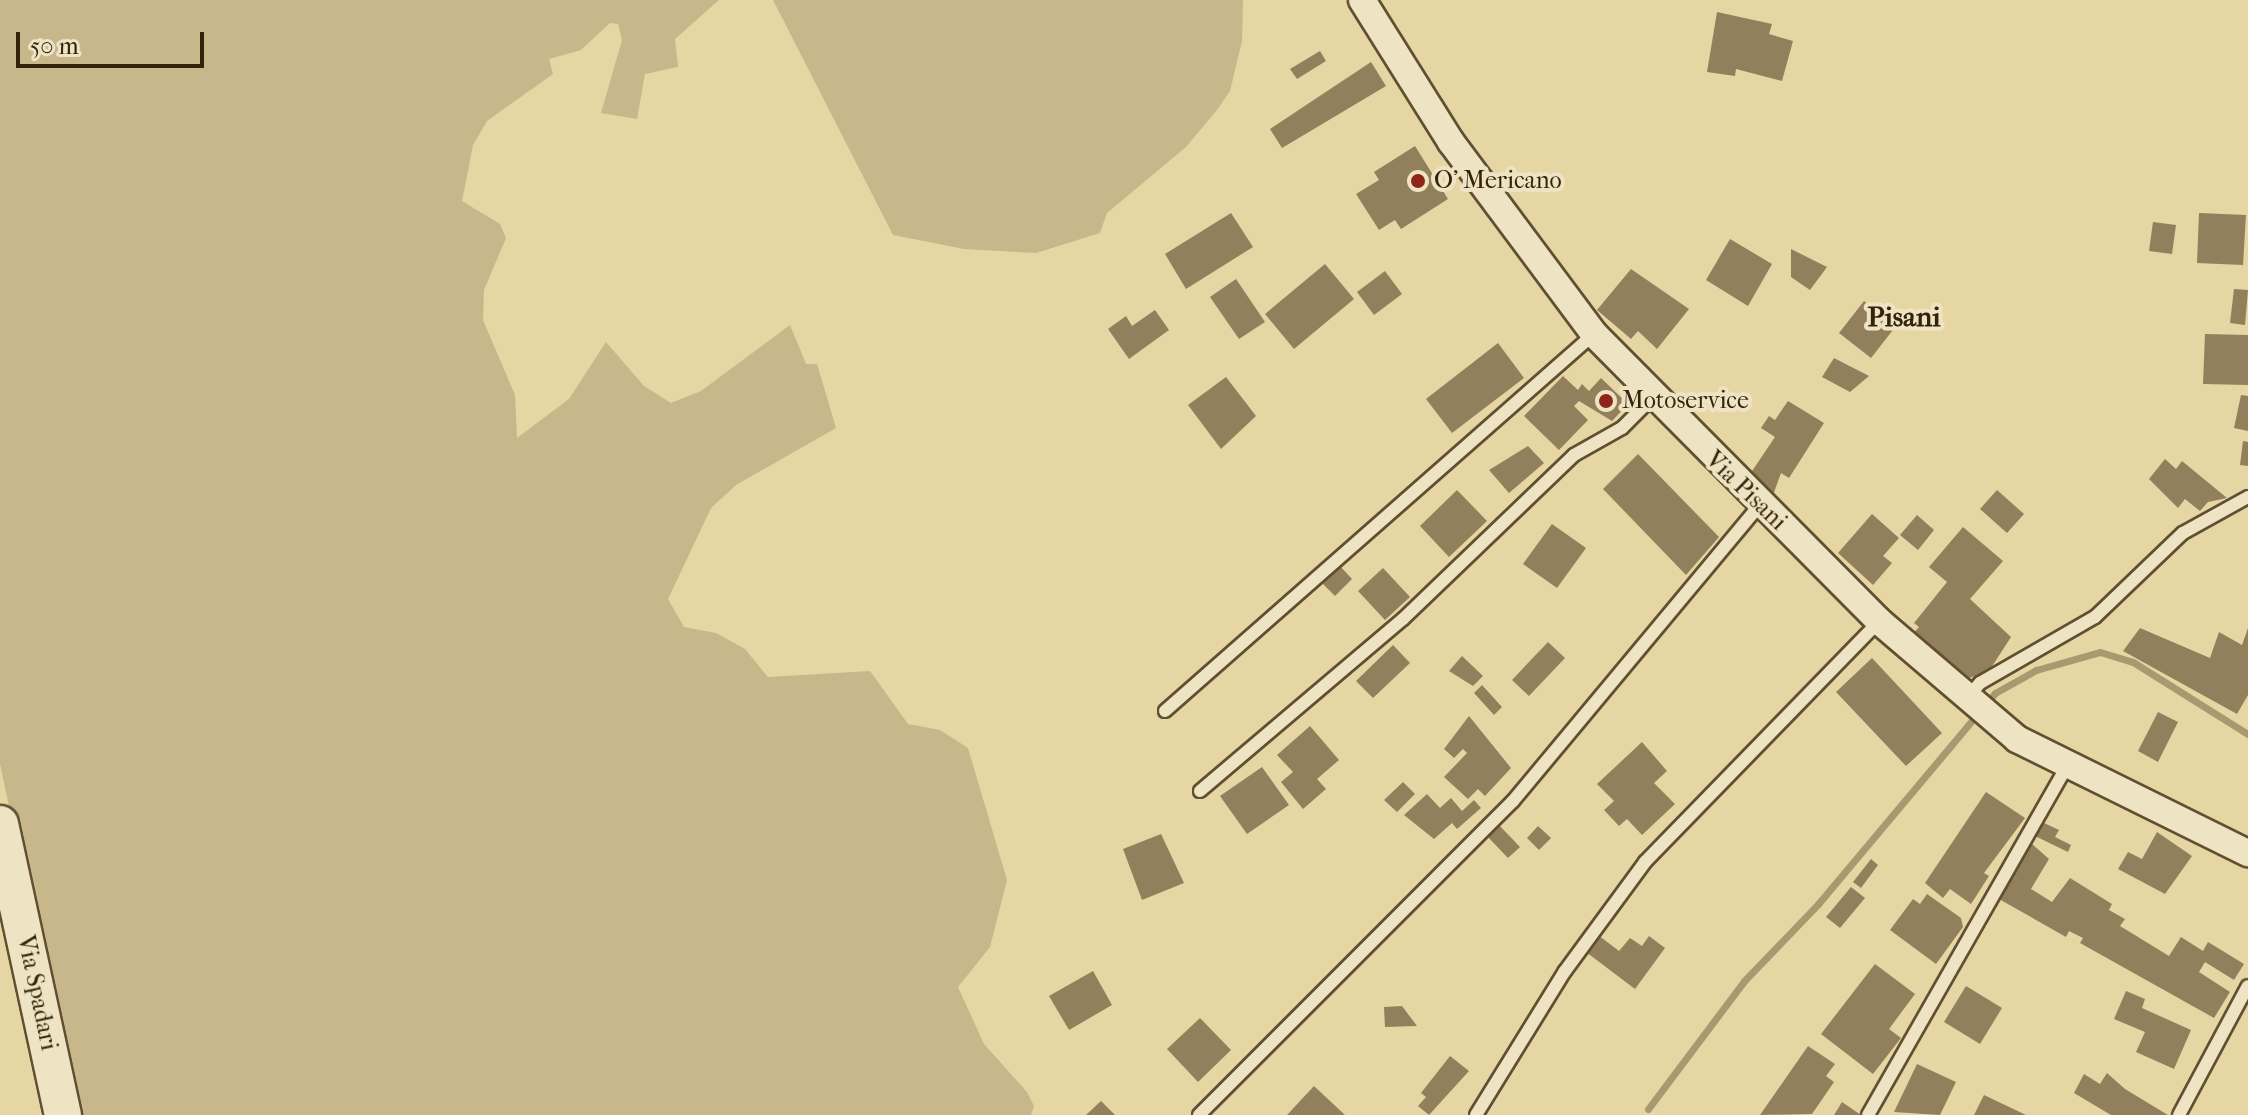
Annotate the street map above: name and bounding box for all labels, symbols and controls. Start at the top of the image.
scale bar [20,16,208,66]
text: 50 m [30,32,79,60]
place label: O' Mericano [1434,167,1562,195]
marker: O' Mericano [1409,172,1427,190]
district label: Pisani [1868,300,1940,334]
place label: Motoservice [1622,387,1749,415]
marker: Motoservice [1597,392,1615,410]
street label: Via Pisani [1700,445,1792,537]
street label: Via Spadari [11,933,63,1053]

